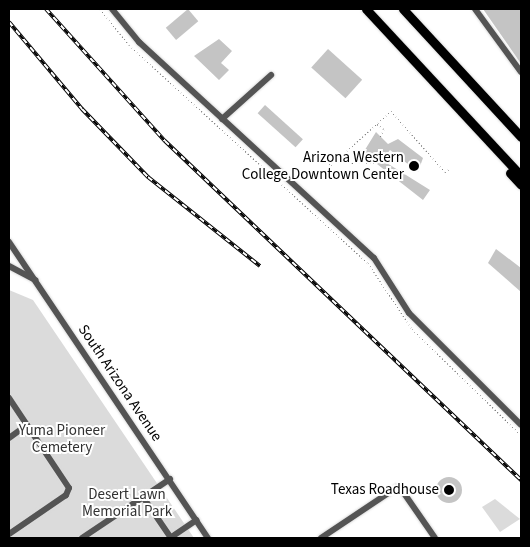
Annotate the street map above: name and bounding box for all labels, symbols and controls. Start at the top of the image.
place label: Arizona Western College Downtown Center [242,148,404,183]
marker: Arizona Western College Downtown Center [408,160,420,172]
street label: South Arizona Avenue [74,321,166,445]
park label: Yuma Pioneer Cemetery [19,421,105,456]
place label: Texas Roadhouse [331,481,439,499]
marker: Texas Roadhouse [443,484,455,496]
park label: Desert Lawn Memorial Park [82,485,172,520]

